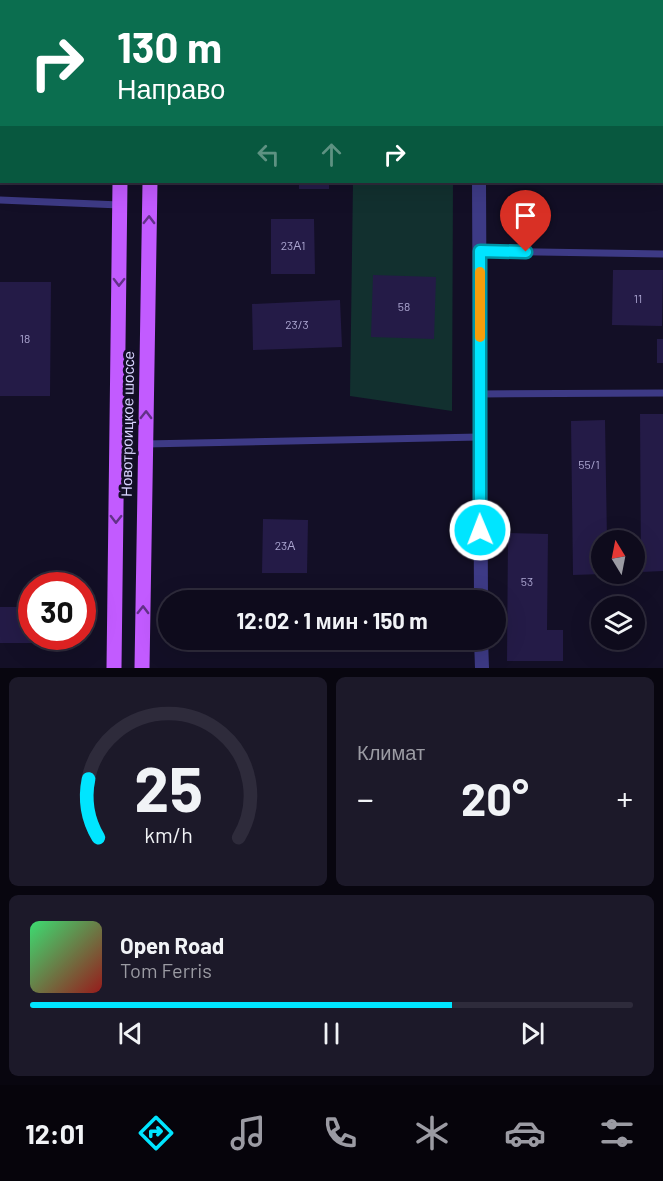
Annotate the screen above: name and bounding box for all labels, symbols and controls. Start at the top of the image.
text: 130 m [117,21,222,71]
icon: right [18,24,96,102]
text: Направо [117,72,225,104]
icon: left [252,138,285,171]
icon: ahead [315,138,348,171]
icon: right [378,138,411,171]
pin [500,190,551,252]
icon: arrive [509,199,542,232]
one-way arrow [143,215,155,224]
house number: 23А1 [281,238,305,252]
one-way arrow [113,277,125,286]
house number: 11 [634,291,642,305]
house number: 58 [398,299,410,313]
house number: 23/3 [285,317,309,331]
house number: 18 [20,331,30,345]
street label: Новотроицкое шоссе [117,351,137,497]
one-way arrow [140,410,152,419]
house number: 55/1 [578,457,600,471]
position arrow [448,498,512,562]
one-way arrow [110,514,122,523]
north arrow [591,530,645,584]
map controls [591,530,645,650]
house number: 23А [275,538,295,552]
speed limit sign: 30 [18,572,96,650]
house number: 53 [521,574,533,588]
button: layers [591,596,645,650]
one-way arrow [137,605,149,614]
text: 12:02 · 1 мин · 150 m [236,607,428,633]
text: Климат [357,740,425,764]
text: 25 [134,750,202,824]
text: 20° [461,771,529,825]
text: − [357,778,374,818]
text: + [617,778,633,818]
text: km/h [144,823,192,848]
text: Open Road [120,932,224,958]
text: Tom Ferris [120,958,212,982]
icon: previous [114,1017,147,1050]
icon: pause [315,1017,348,1050]
icon: next [516,1017,549,1050]
icon: directions [135,1112,177,1154]
icon: music [227,1112,269,1154]
icon: phone [319,1112,361,1154]
icon: climate [411,1112,453,1154]
icon: car [504,1112,546,1154]
icon: filters [596,1112,638,1154]
text: 12:01 [25,1117,84,1149]

